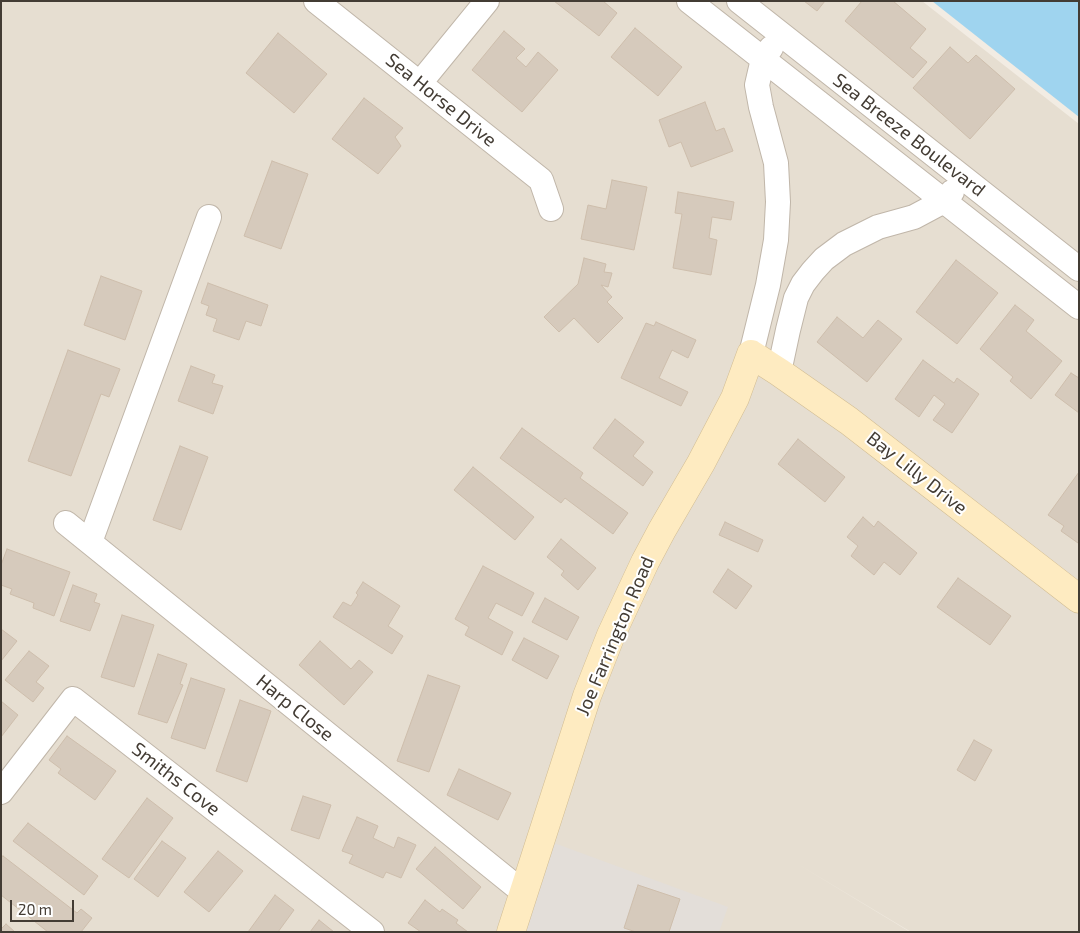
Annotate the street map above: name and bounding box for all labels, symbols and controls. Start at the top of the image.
street label: Sea Horse Drive [381,48,501,152]
street label: Sea Breeze Boulevard [828,68,990,202]
street label: Bay Lilly Drive [862,427,972,519]
street label: Joe Farrington Road [571,553,659,719]
street label: Harp Close [252,670,338,746]
street label: Smiths Cove [127,737,225,821]
scale bar [12,890,76,922]
text: 20 m [18,900,52,918]

